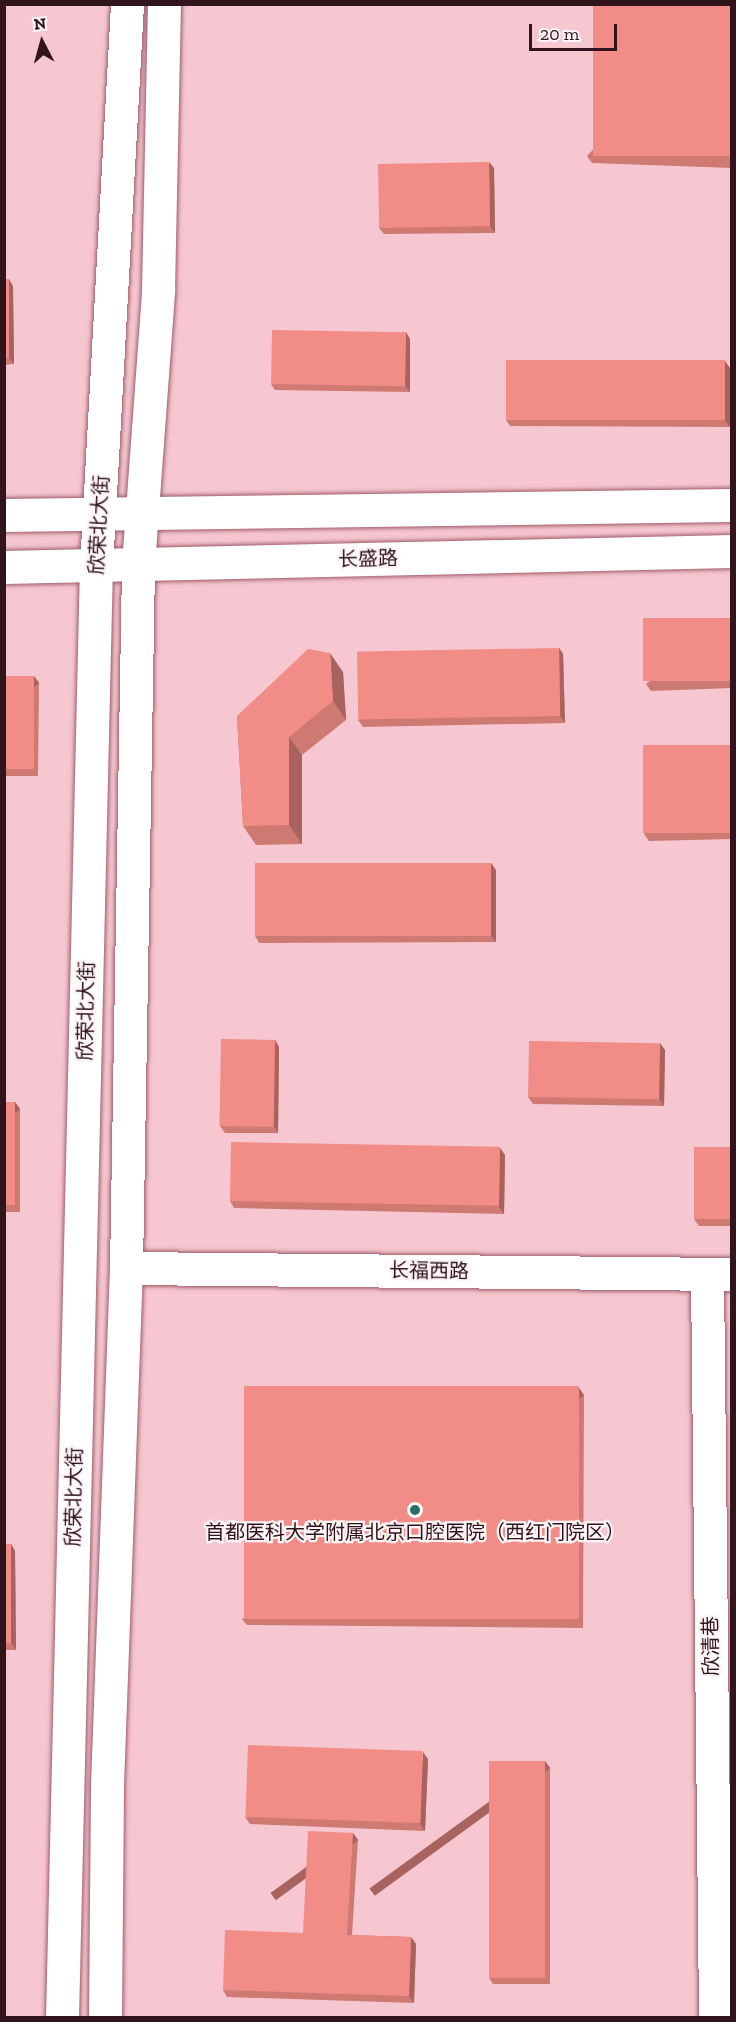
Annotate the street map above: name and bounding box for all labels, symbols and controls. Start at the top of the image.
north arrow [12,12,72,72]
scale bar [532,12,620,50]
text: N [33,14,47,34]
text: 20 m [540,23,579,45]
street label: 欣荣北大街 [84,474,114,576]
street label: 长盛路 [338,546,398,572]
street label: 欣荣北大街 [73,961,99,1061]
street label: 长福西路 [389,1258,469,1284]
street label: 欣荣北大街 [61,1447,87,1547]
marker: 首都医科大学附属北京口腔医院（西红门院区） [408,1503,422,1517]
place label: 首都医科大学附属北京口腔医院（西红门院区） [205,1520,625,1544]
street label: 欣清巷 [698,1616,724,1676]

